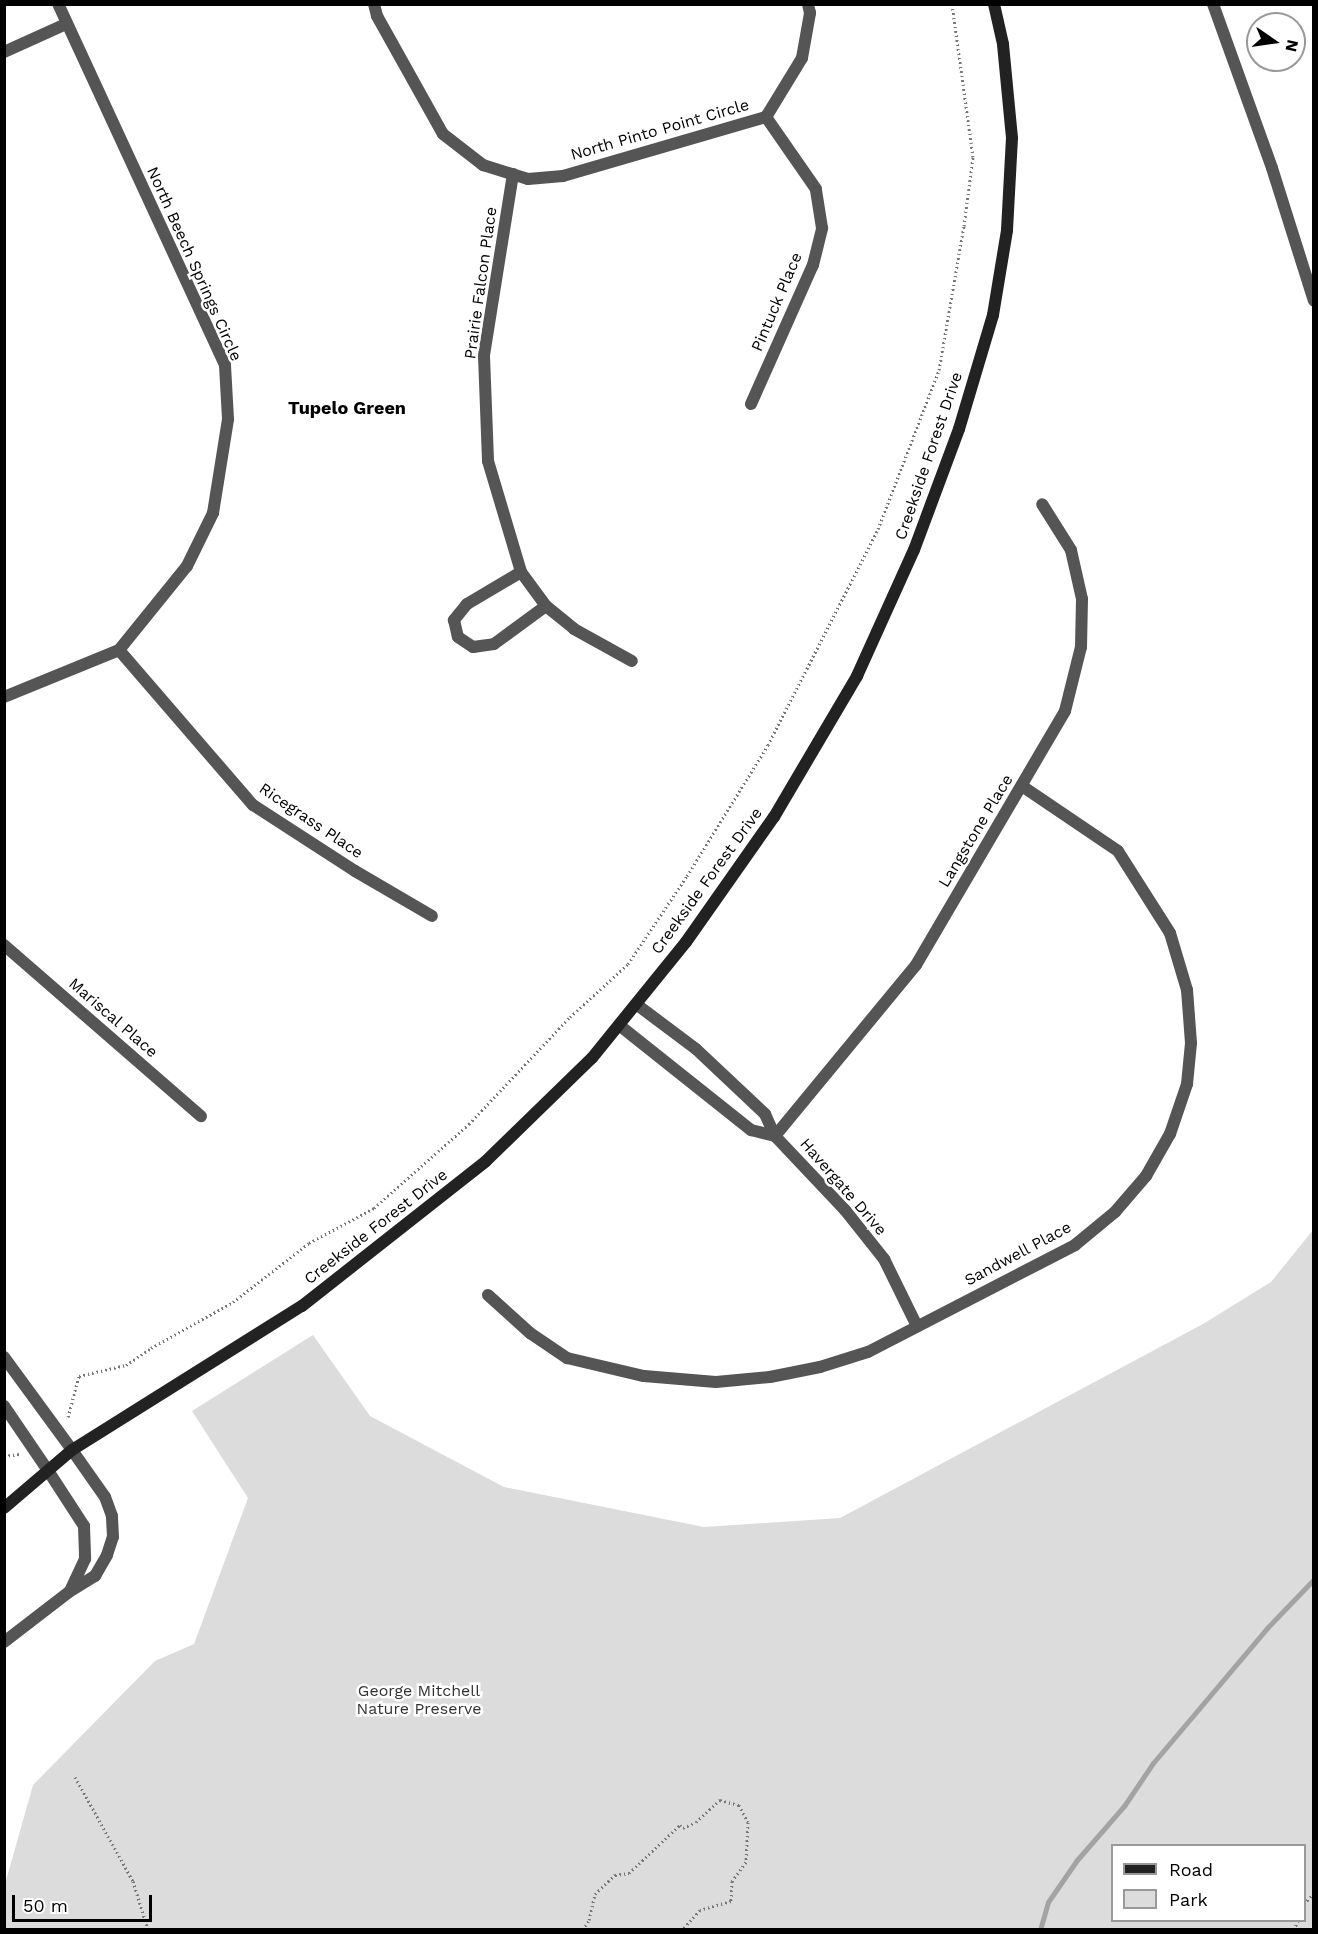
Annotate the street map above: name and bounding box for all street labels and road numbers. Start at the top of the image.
street label: North Pinto Point Circle [568,95,752,165]
street label: North Beech Springs Circle [142,164,246,364]
street label: Prairie Falcon Place [461,206,501,360]
street label: Pintuck Place [747,250,807,354]
street label: Creekside Forest Drive [891,369,967,543]
street label: Langstone Place [935,771,1017,891]
street label: Ricegrass Place [255,779,367,863]
street label: Creekside Forest Drive [647,804,767,958]
street label: Mariscal Place [64,974,162,1062]
street label: Havergate Drive [796,1134,890,1240]
street label: Creekside Forest Drive [301,1165,451,1289]
street label: Sandwell Place [961,1218,1075,1290]

